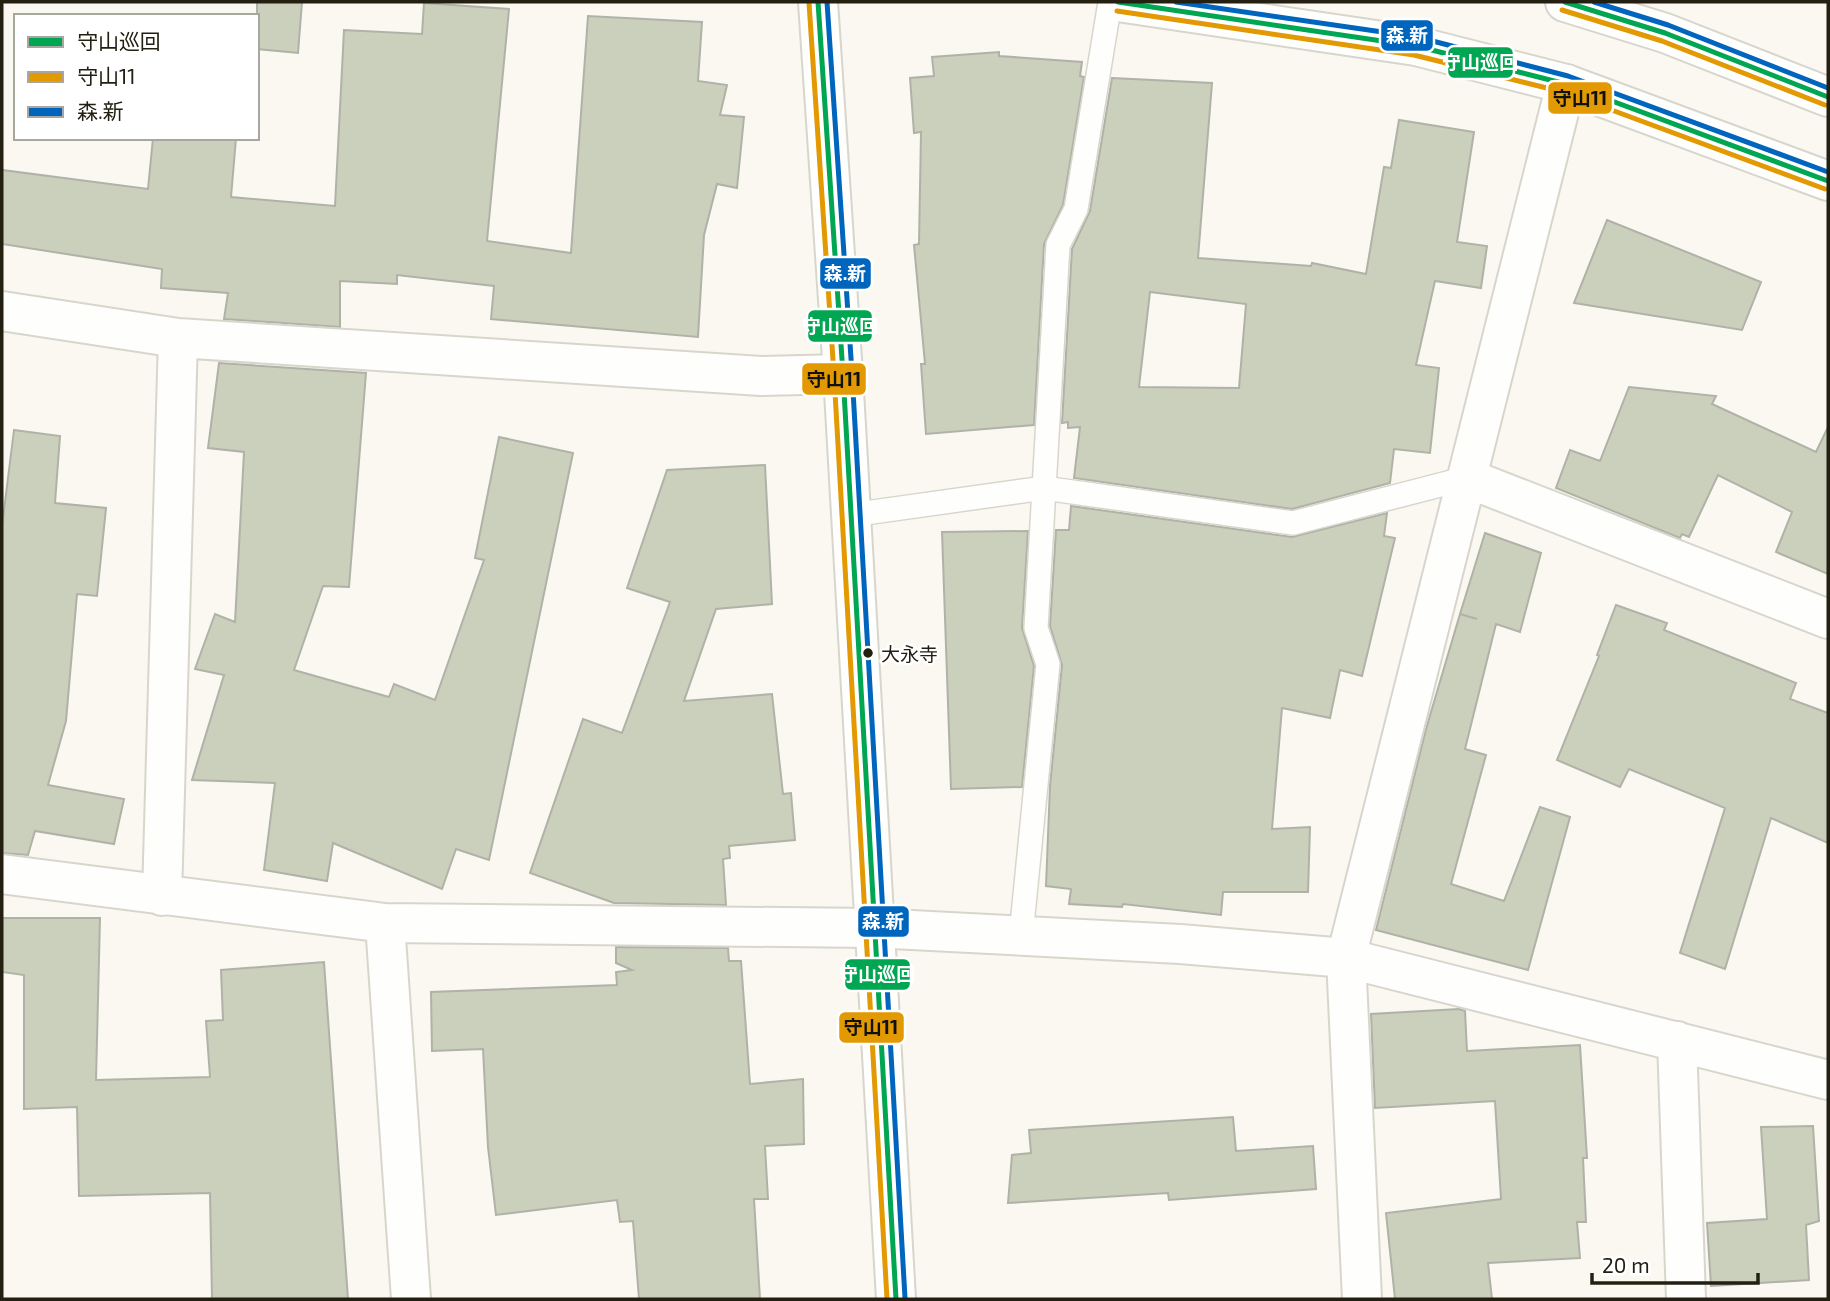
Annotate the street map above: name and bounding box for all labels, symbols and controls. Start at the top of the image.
legend [14,14,259,140]
line badge: 森.新 [1380,19,1434,52]
text: 森.新 [1386,23,1428,46]
text: 守山巡回 [77,28,161,53]
line badge: 守山巡回 [1447,46,1514,79]
text: 守山巡回 [1442,50,1518,73]
text: 守山11 [77,63,136,88]
line badge: 守山11 [1547,81,1613,115]
text: 守山11 [1553,86,1607,109]
text: 森.新 [77,98,124,123]
line badge: 森.新 [819,257,872,290]
text: 森.新 [824,261,866,284]
line badge: 守山巡回 [807,309,873,343]
text: 守山巡回 [802,314,878,337]
line badge: 守山11 [801,362,867,396]
text: 守山11 [807,367,861,390]
place label: 大永寺 [881,642,938,665]
marker: 大永寺 [861,646,875,660]
line badge: 森.新 [857,905,910,938]
text: 森.新 [862,909,904,932]
line badge: 守山巡回 [844,958,911,991]
text: 守山巡回 [839,962,915,985]
line badge: 守山11 [838,1011,905,1044]
text: 守山11 [844,1015,898,1038]
scale bar [1592,1242,1758,1286]
text: 20 m [1602,1252,1650,1277]

